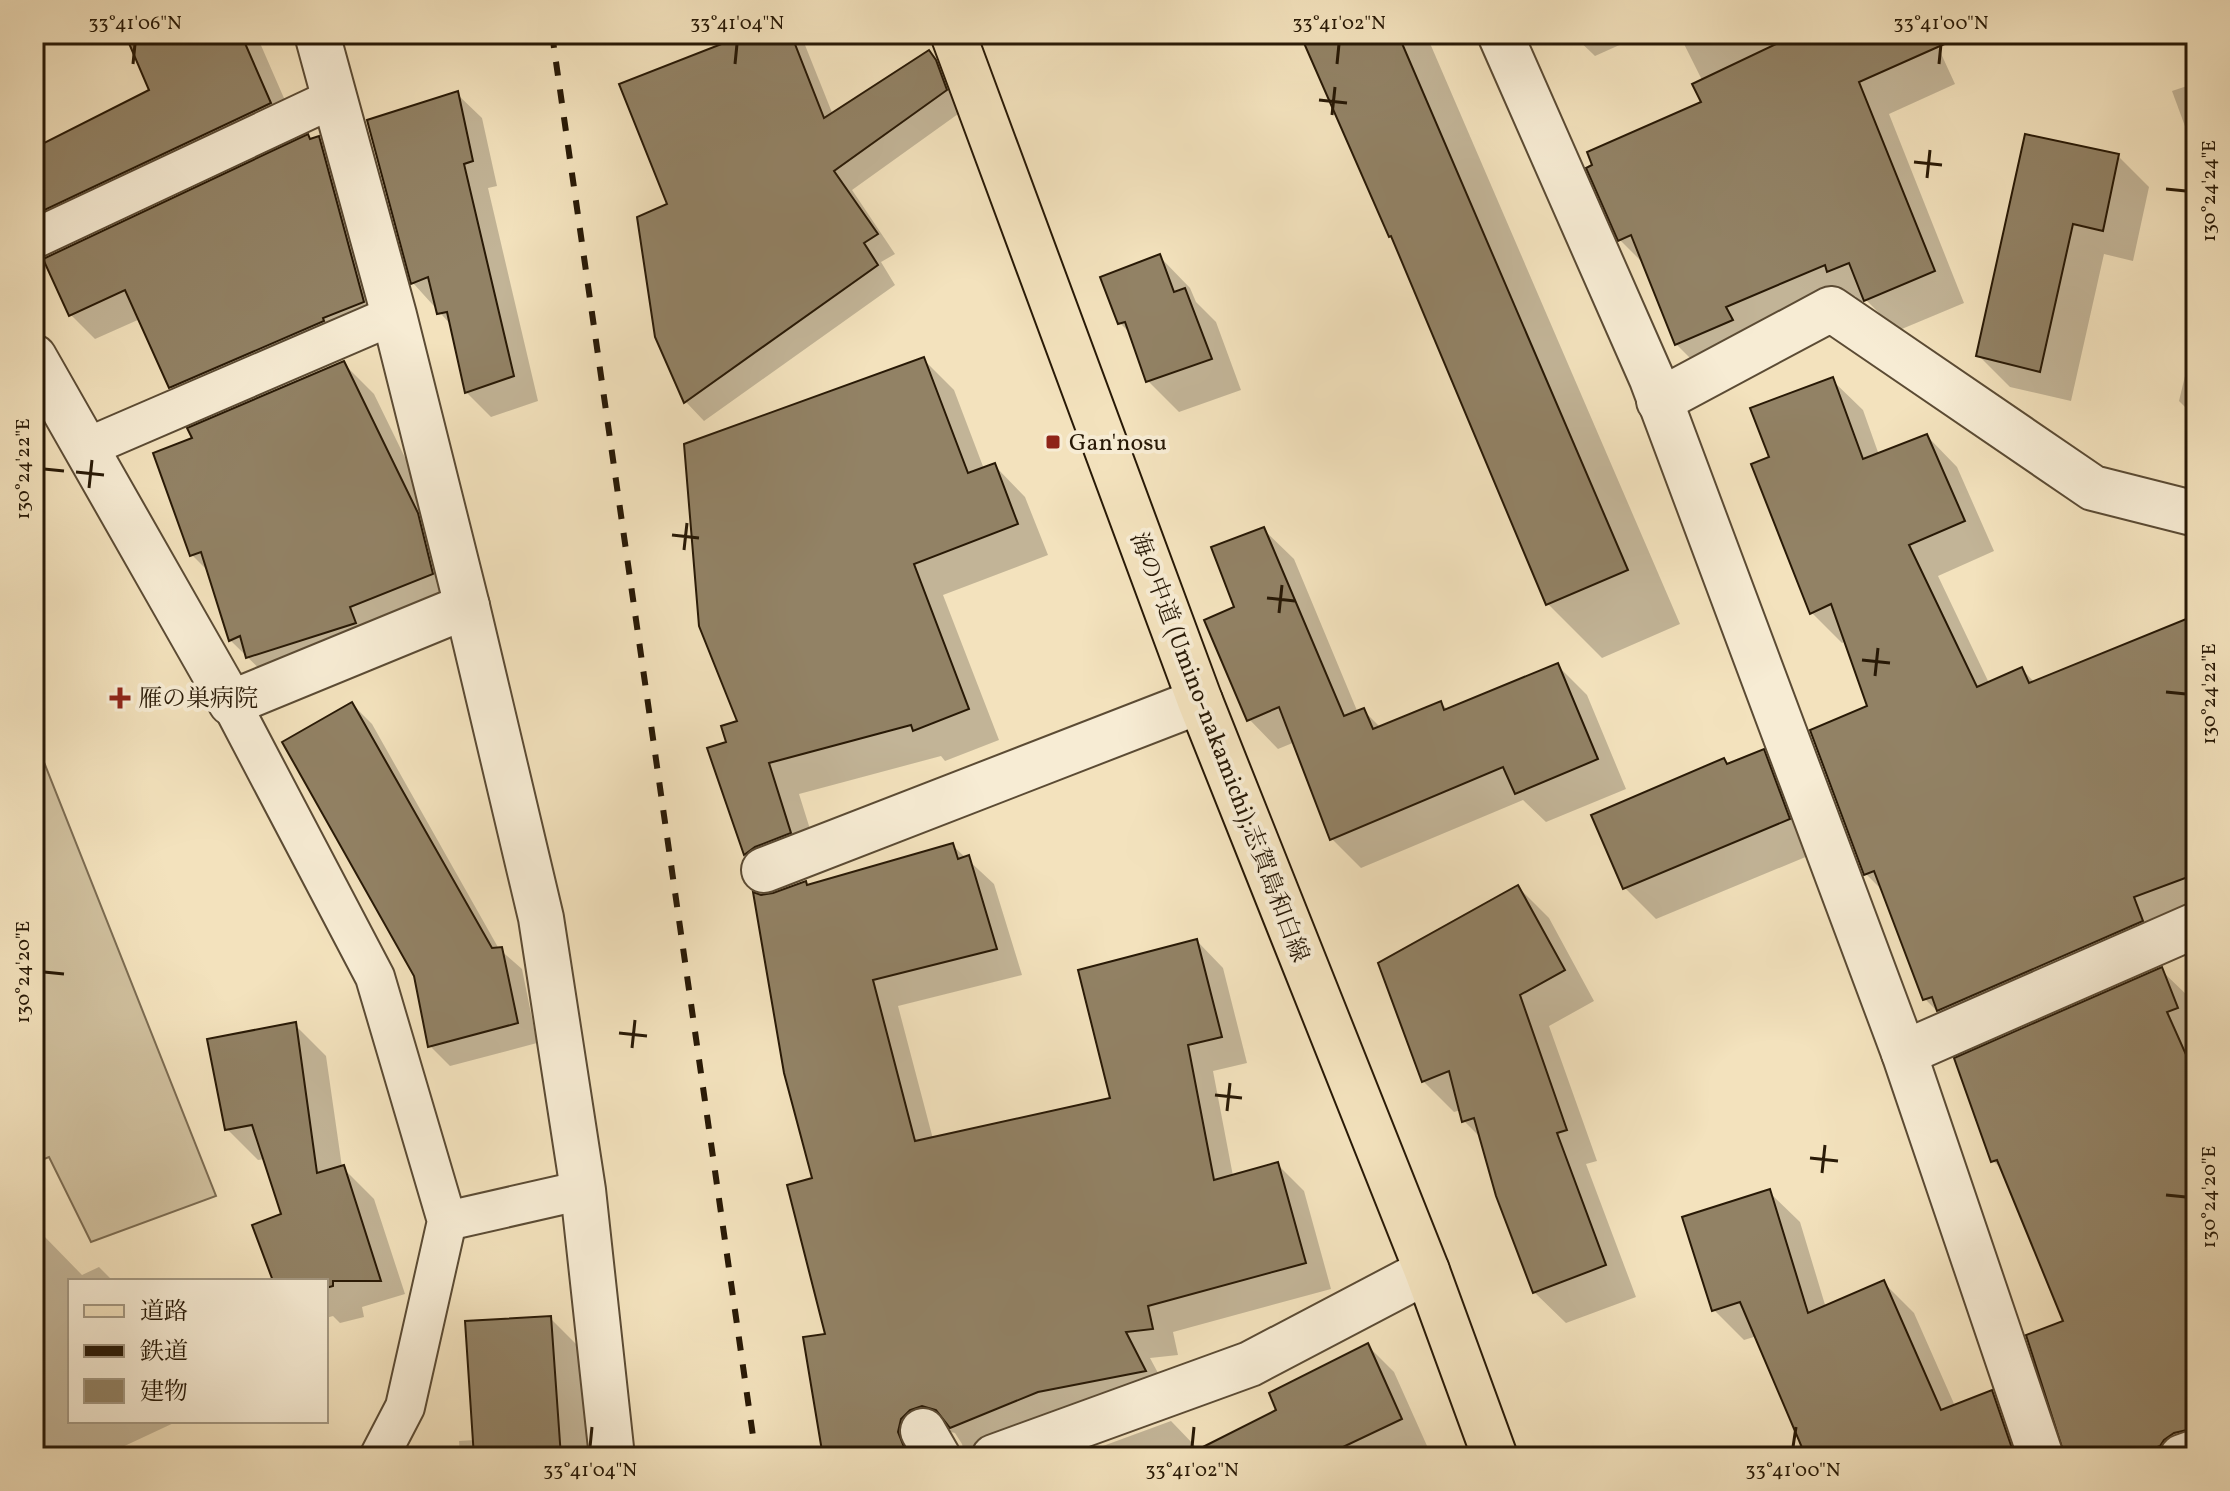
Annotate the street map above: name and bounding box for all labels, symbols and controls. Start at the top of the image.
text: 33°41'06"N [88,10,182,38]
text: 33°41'04"N [690,10,784,38]
text: 33°41'02"N [1292,10,1386,38]
text: 33°41'00"N [1893,10,1989,38]
text: 130°24'24"E [2196,140,2224,242]
text: 130°24'22"E [10,418,38,520]
place label: Gan'nosu [1069,427,1167,461]
marker: Gan'nosu [1044,433,1062,451]
street label: 海の中道 (Umino-nakamichi);志賀島和白線 [1120,528,1316,968]
text: 130°24'22"E [2196,643,2224,745]
place label: 雁の巣病院 [138,683,258,717]
marker: 雁の巣病院 [109,687,131,709]
text: 130°24'20"E [10,921,38,1023]
text: 130°24'20"E [2196,1146,2224,1248]
legend [68,1279,328,1423]
text: 道路 [140,1296,188,1330]
text: 鉄道 [140,1336,188,1370]
text: 建物 [140,1376,188,1410]
text: 33°41'04"N [543,1457,637,1485]
text: 33°41'02"N [1145,1457,1239,1485]
text: 33°41'00"N [1745,1457,1841,1485]

